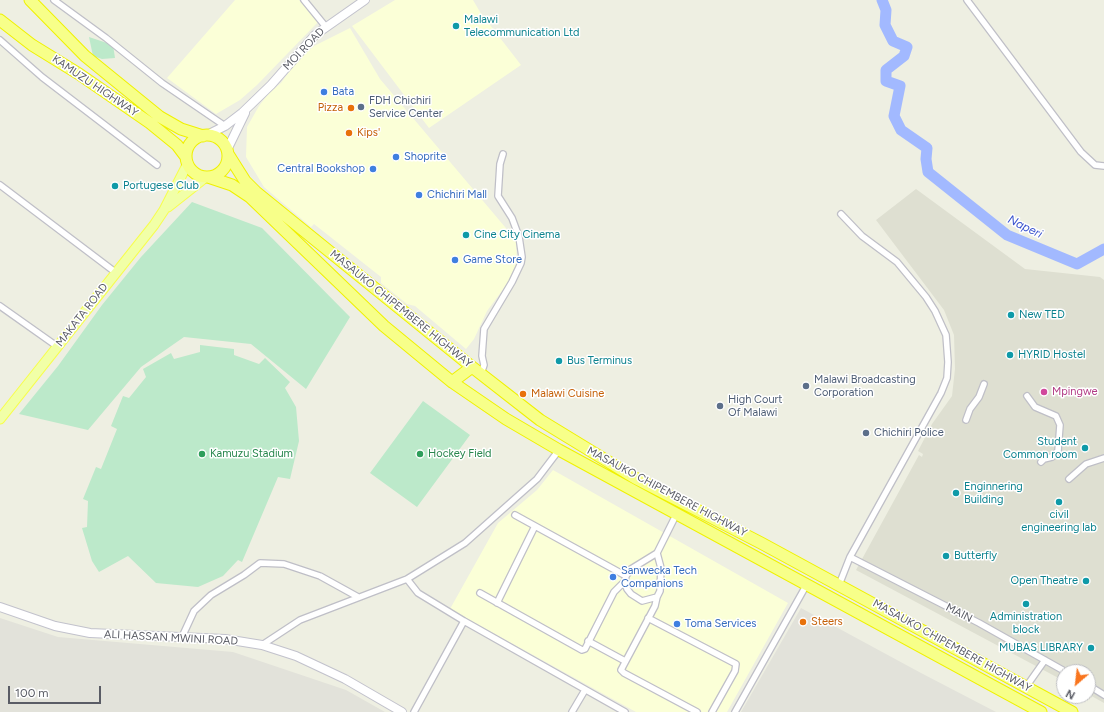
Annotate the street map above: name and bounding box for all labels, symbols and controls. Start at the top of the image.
place label: Malawi Telecommunication Ltd [464,13,580,39]
marker: Malawi Telecommunication Ltd [451,21,461,31]
street label: MOI ROAD [281,25,327,73]
street label: KAMUZU HIGHWAY [50,52,140,120]
place label: Bata [332,85,354,99]
marker: Bata [319,87,329,97]
place label: FDH Chichiri Service Center [369,94,442,120]
place label: Pizza [318,101,343,115]
marker: FDH Chichiri Service Center [356,102,366,112]
marker: Pizza [346,103,356,113]
place label: Kips' [357,126,380,140]
marker: Kips' [344,128,354,138]
place label: Shoprite [404,150,446,164]
marker: Shoprite [391,152,401,162]
place label: Central Bookshop [277,162,365,176]
marker: Central Bookshop [368,164,378,174]
place label: Portugese Club [123,179,199,193]
marker: Portugese Club [110,181,120,191]
place label: Chichiri Mall [427,188,487,202]
marker: Chichiri Mall [414,190,424,200]
water label: Naperi [1005,212,1045,242]
place label: Cine City Cinema [474,228,560,242]
marker: Cine City Cinema [461,230,471,240]
street label: MASAUKO CHIPEMBERE HIGHWAY [327,247,475,371]
place label: Game Store [463,253,522,267]
marker: Game Store [450,255,460,265]
street label: MAKATA ROAD [53,281,111,349]
place label: New TED [1019,308,1065,322]
marker: New TED [1006,310,1016,320]
place label: HYRID Hostel [1018,348,1085,362]
marker: HYRID Hostel [1005,350,1015,360]
place label: Bus Terminus [567,354,632,368]
marker: Bus Terminus [554,356,564,366]
place label: Malawi Broadcasting Corporation [814,373,916,399]
marker: Malawi Broadcasting Corporation [801,381,811,391]
place label: Mpingwe [1052,385,1097,399]
place label: Malawi Cuisine [531,387,604,401]
marker: Mpingwe [1039,387,1049,397]
marker: Malawi Cuisine [518,389,528,399]
place label: High Court Of Malawi [728,393,782,419]
marker: High Court Of Malawi [715,401,725,411]
place label: Chichiri Police [874,426,944,440]
marker: Chichiri Police [861,428,871,438]
place label: Student Common room [1003,435,1077,461]
marker: Student Common room [1080,443,1090,453]
street label: MASAUKO CHIPEMBERE HIGHWAY [585,444,749,540]
place label: Kamuzu Stadium [210,447,293,461]
place label: Hockey Field [428,447,492,461]
marker: Kamuzu Stadium [197,449,207,459]
marker: Hockey Field [415,449,425,459]
place label: Enginnering Building [964,480,1023,506]
marker: Enginnering Building [951,488,961,498]
marker: civil engineering lab [1054,497,1064,507]
place label: civil engineering lab [1021,508,1097,534]
place label: Butterfly [954,549,997,563]
marker: Butterfly [941,551,951,561]
place label: Sanwecka Tech Companions [621,564,697,590]
marker: Sanwecka Tech Companions [608,572,618,582]
place label: Open Theatre [1010,574,1078,588]
marker: Open Theatre [1081,576,1091,586]
street label: MASAUKO CHIPEMBERE HIGHWAY [870,597,1034,695]
marker: Administration block [1021,599,1031,609]
street label: MAIN [943,601,975,625]
place label: Administration block [990,610,1062,636]
place label: Steers [811,615,843,629]
place label: Toma Services [685,617,756,631]
marker: Steers [798,617,808,627]
marker: Toma Services [672,619,682,629]
street label: ALI HASSAN MWINI ROAD [104,628,238,648]
place label: MUBAS LIBRARY [999,641,1083,655]
marker: MUBAS LIBRARY [1086,643,1096,653]
north arrow [1056,664,1096,704]
scale bar [10,678,103,704]
text: 100 m [15,686,49,700]
text: N [1064,686,1077,702]

